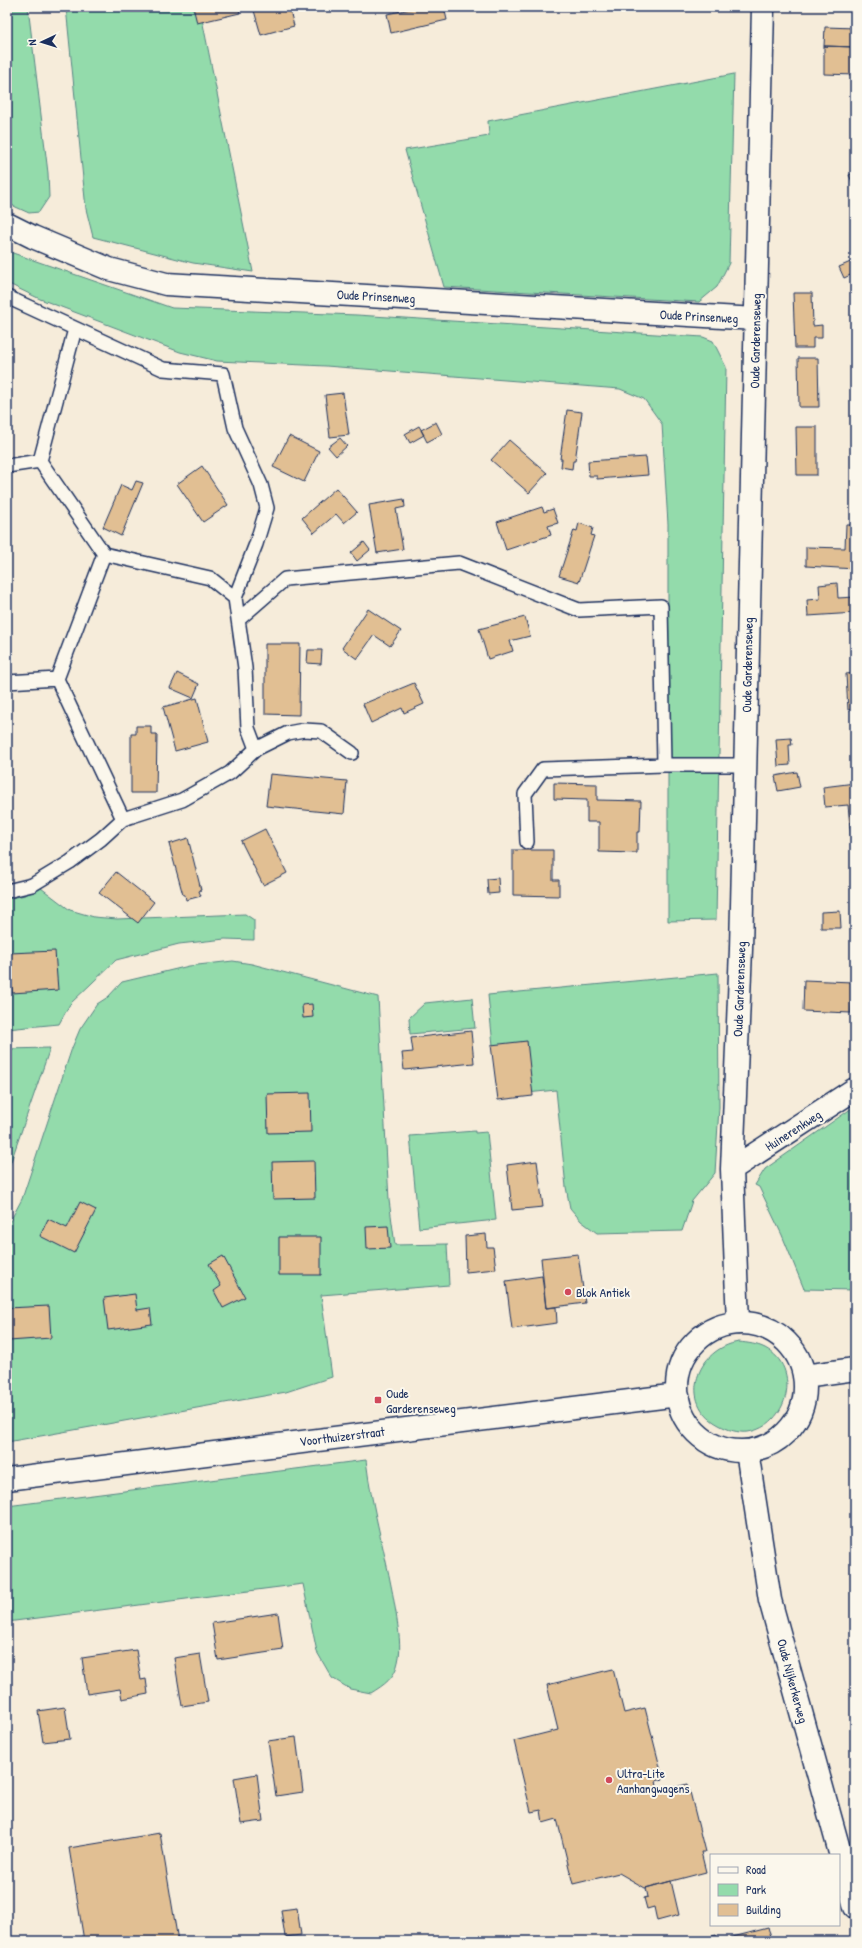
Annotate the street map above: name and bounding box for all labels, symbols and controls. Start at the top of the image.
north arrow [22,22,62,62]
text: N [25,39,39,46]
street label: Oude Prinsenweg [336,285,416,307]
street label: Oude Garderenseweg [745,293,765,389]
street label: Oude Prinsenweg [659,305,739,327]
street label: Oude Garderenseweg [737,617,757,713]
street label: Oude Garderenseweg [728,941,750,1037]
street label: Huinerenkweg [761,1105,825,1155]
place label: Blok Antiek [576,1283,630,1301]
marker: Blok Antiek [563,1287,573,1297]
place label: Oude Garderenseweg [386,1384,456,1417]
marker: Oude Garderenseweg [373,1395,383,1405]
street label: Voorthuizerstraat [298,1422,386,1450]
street label: Oude Nijkerkerweg [773,1637,813,1725]
place label: Ultra-Lite Aanhangwagens [617,1764,690,1797]
marker: Ultra-Lite Aanhangwagens [604,1775,614,1785]
legend [710,1854,840,1926]
text: Road [746,1861,766,1878]
text: Park [746,1881,766,1898]
text: Building [746,1901,781,1918]

